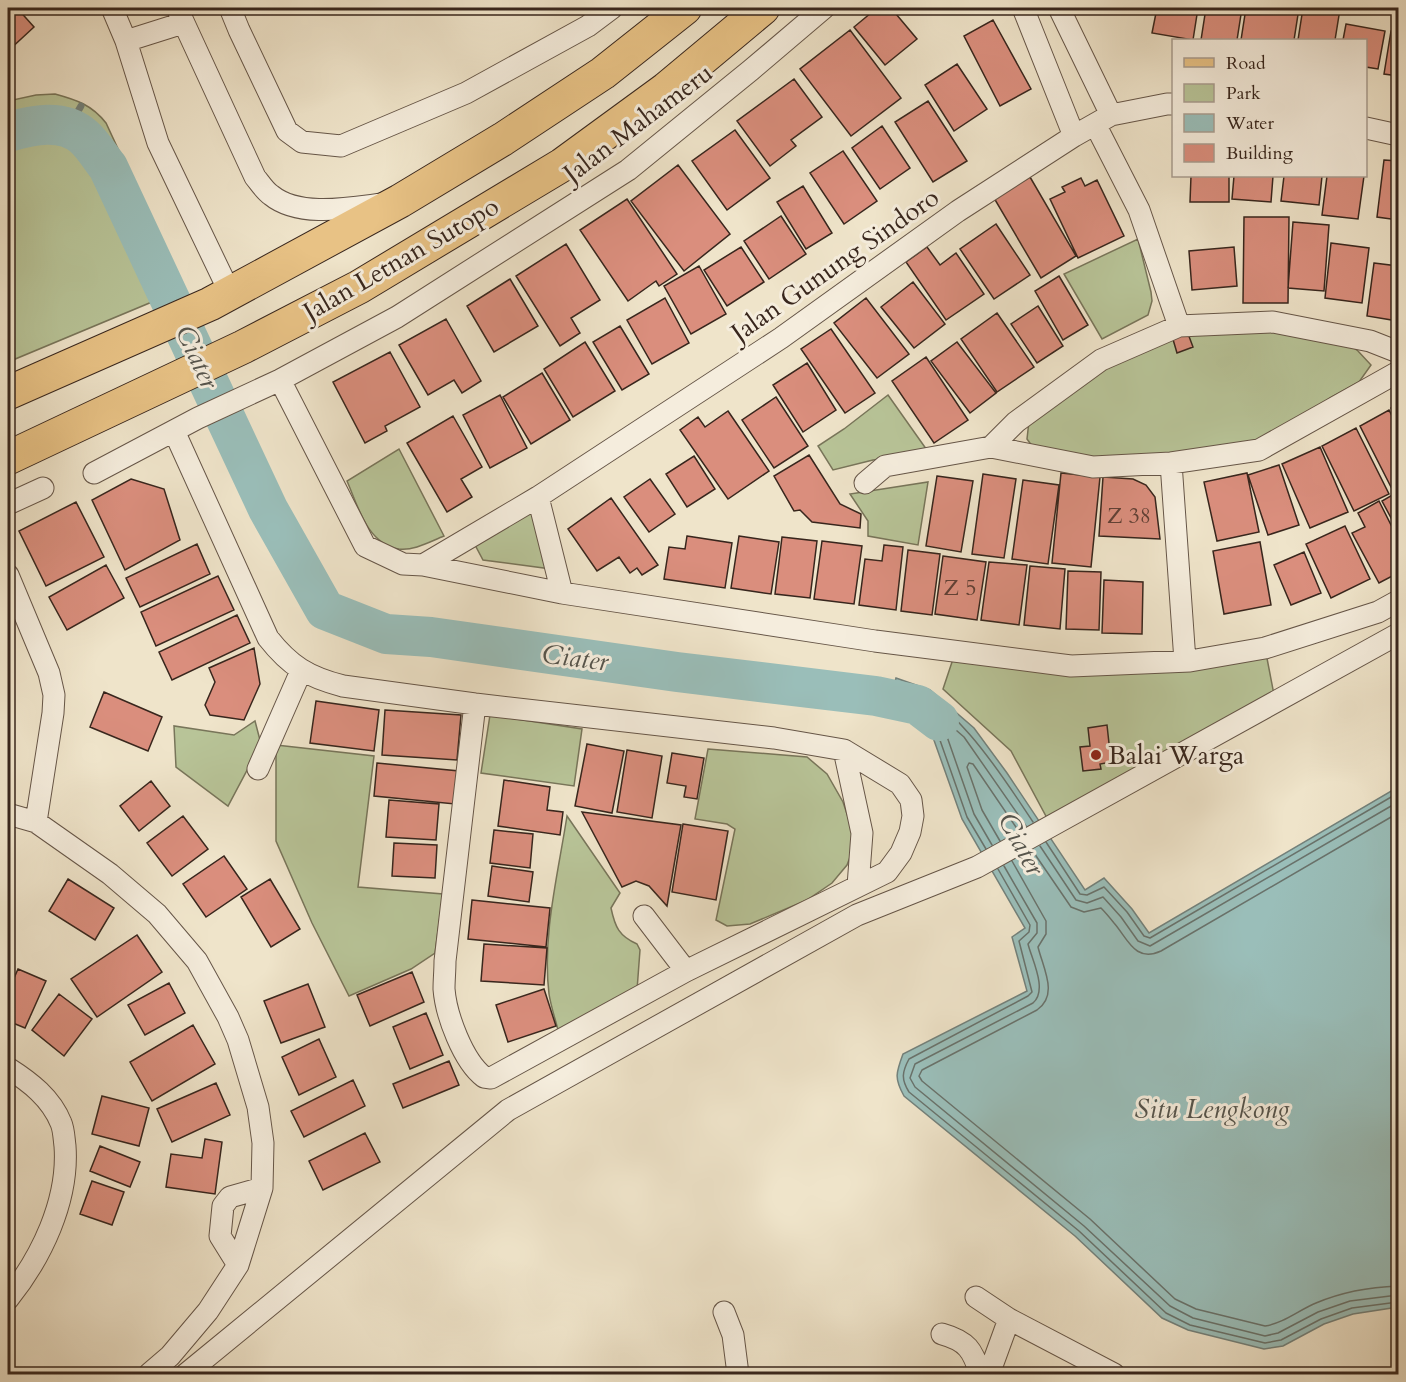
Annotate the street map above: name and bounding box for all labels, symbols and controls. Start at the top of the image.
legend [1172,39,1367,177]
text: Road [1226,51,1266,76]
street label: Jalan Mahameru [553,55,720,193]
text: Park [1226,81,1261,106]
text: Water [1225,111,1275,136]
text: Building [1226,141,1294,166]
street label: Jalan Gunung Sindoro [721,180,946,352]
street label: Jalan Letnan Sutopo [293,189,505,331]
water label: Ciater [166,319,228,396]
house number: Z 38 [1107,501,1151,531]
house number: Z 5 [944,573,976,603]
water label: Ciater [540,636,611,681]
place label: Balai Warga [1108,738,1244,773]
marker: Balai Warga [1089,748,1103,762]
water label: Ciater [989,806,1054,883]
water label: Situ Lengkong [1135,1091,1289,1128]

